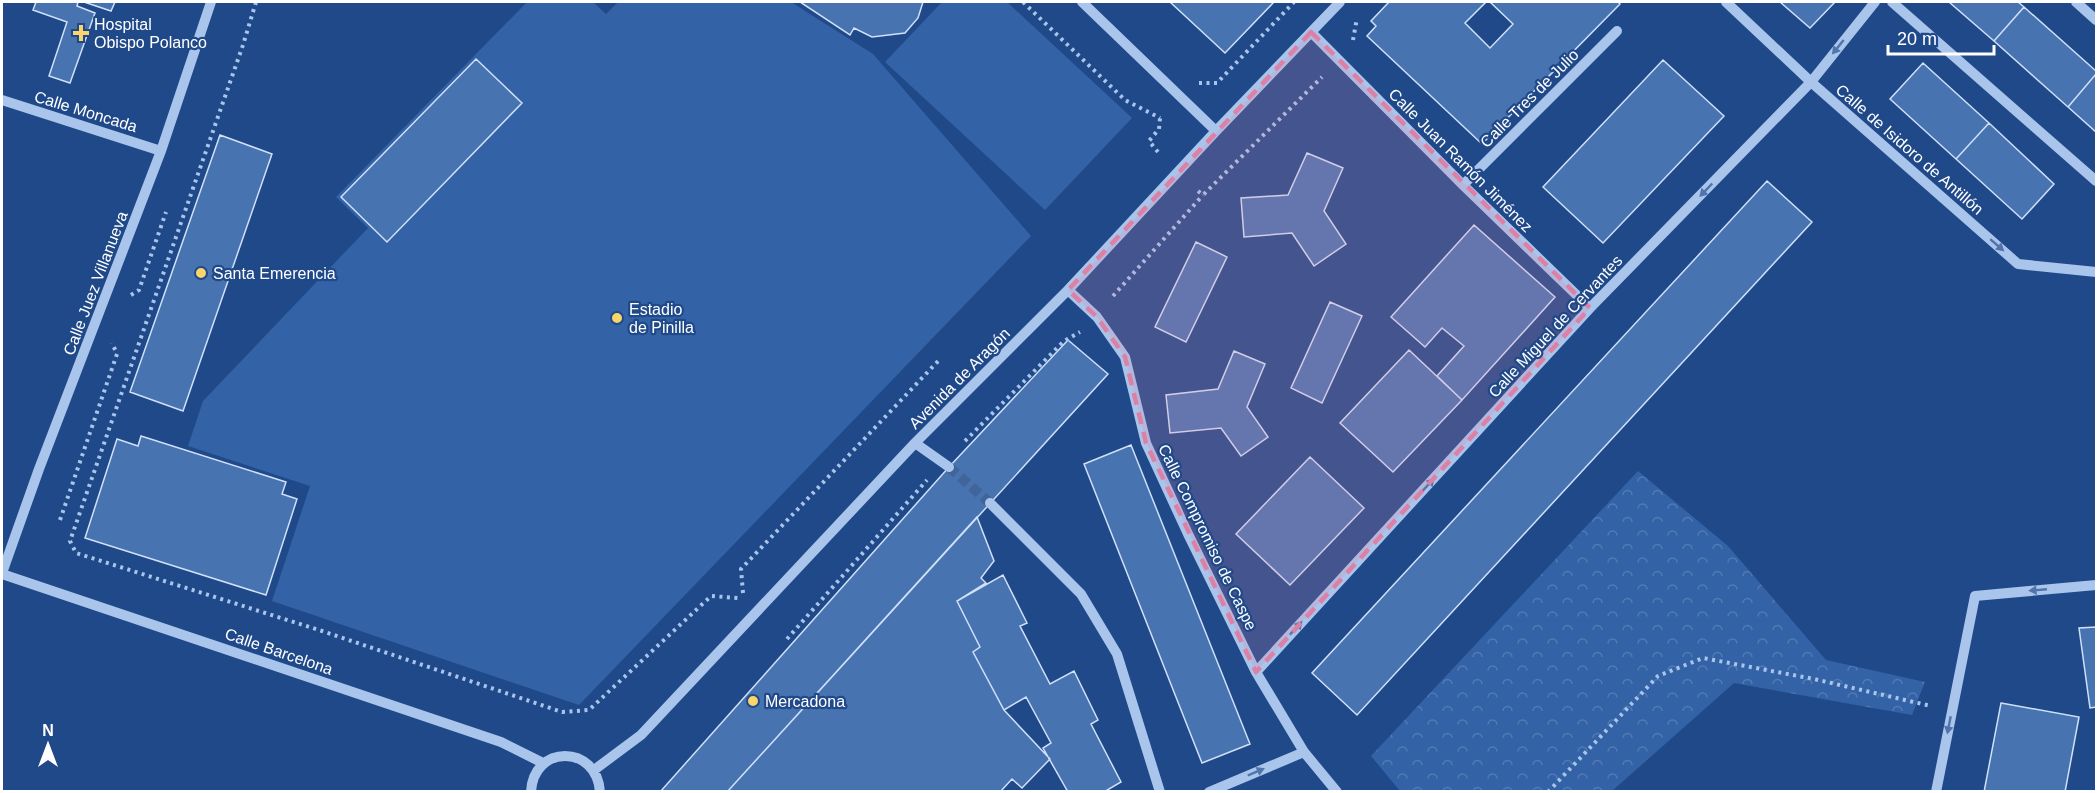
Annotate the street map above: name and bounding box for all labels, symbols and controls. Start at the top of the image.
place label: Hospital Obispo Polanco [94,16,207,51]
scale bar [1888,18,1994,56]
marker: Hospital Obispo Polanco [72,24,90,42]
text: 20 m [1897,29,1937,49]
one-way arrow [1832,39,1845,55]
street label: Calle Tres de Julio [1477,46,1582,151]
street label: Calle de Isidoro de Antillón [1833,81,1987,218]
street label: Calle Juan Ramón Jiménez [1385,85,1536,236]
street label: Calle Moncada [32,88,139,135]
one-way arrow [1699,182,1713,196]
street label: Calle Juez Villanueva [60,209,131,357]
one-way arrow [1989,238,2004,251]
street label: Calle Miguel de Cervantes [1485,252,1626,401]
place label: Santa Emerencia [213,265,336,282]
marker: Santa Emerencia [194,266,208,280]
place label: Estadio de Pinilla [629,301,694,336]
marker: Estadio de Pinilla [610,311,624,325]
street label: Avenida de Aragón [906,325,1013,432]
street label: Calle Compromiso de Caspe [1155,442,1260,633]
one-way arrow [1421,477,1435,492]
one-way arrow [2029,586,2048,595]
one-way arrow [1289,621,1303,636]
street label: Calle Barcelona [223,625,335,678]
place label: Mercadona [765,693,845,710]
marker: Mercadona [746,694,760,708]
north arrow [18,715,78,775]
one-way arrow [1944,716,1954,735]
text: N [42,722,54,739]
one-way arrow [1248,767,1266,777]

